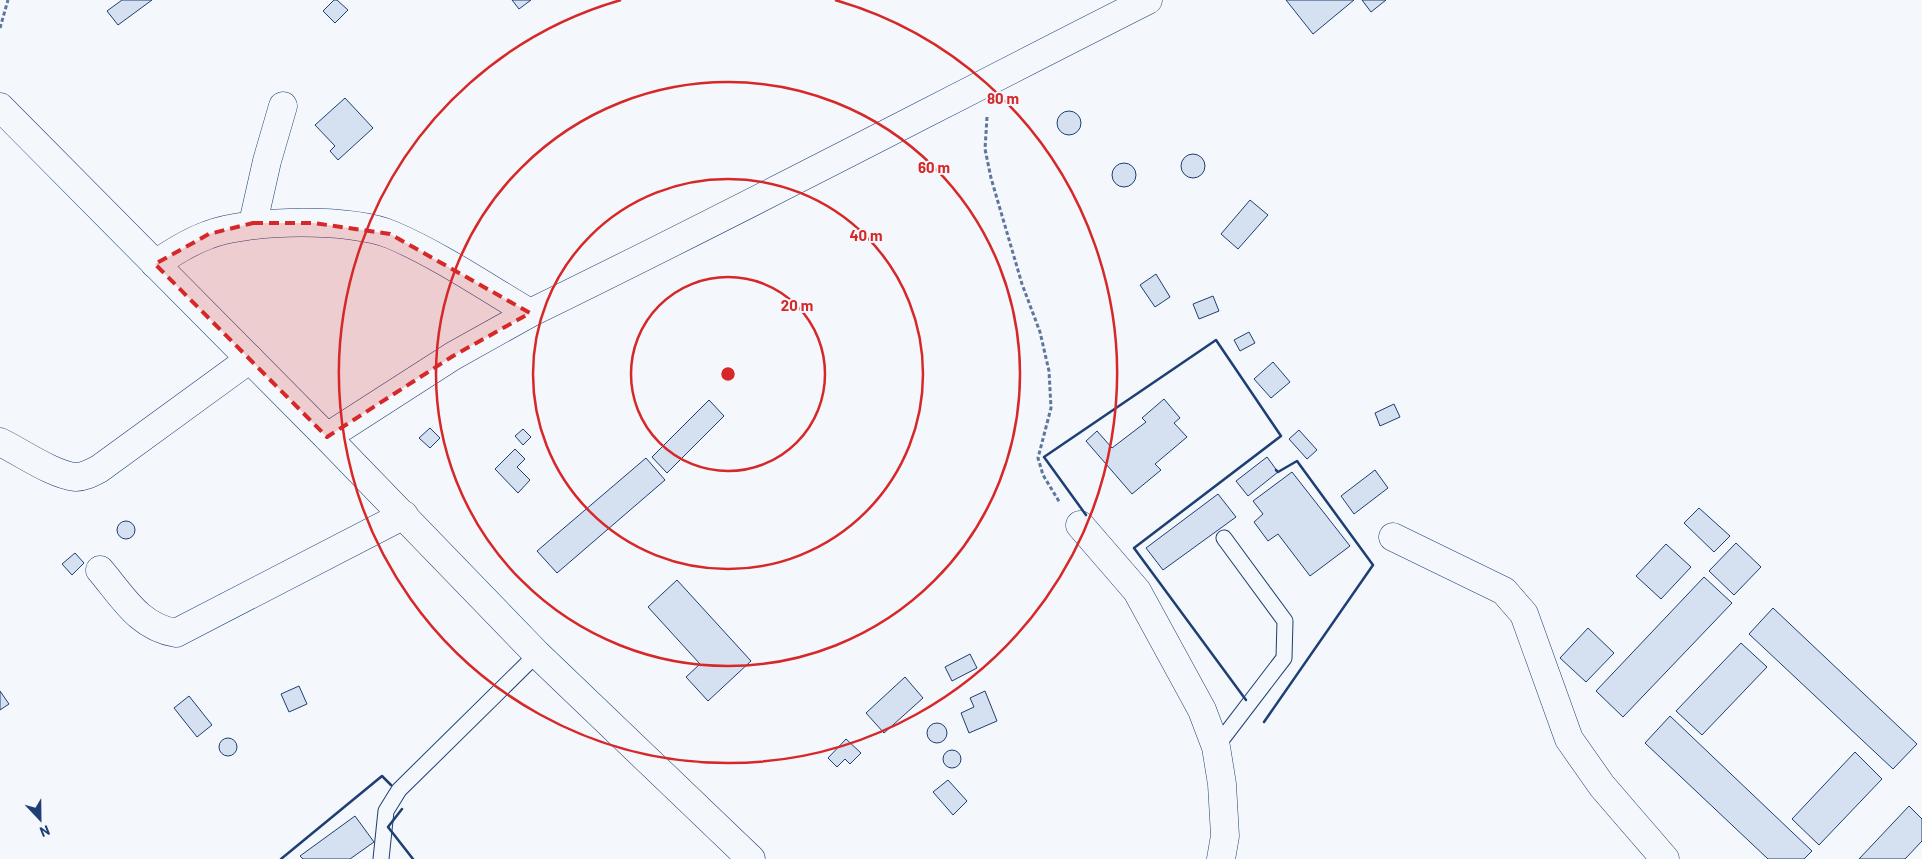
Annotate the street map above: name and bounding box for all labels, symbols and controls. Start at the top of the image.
text: 80 m [987,89,1019,107]
text: 60 m [918,158,950,176]
text: 40 m [849,226,883,244]
text: 20 m [781,296,813,314]
centre of rings [719,365,737,383]
north arrow [15,794,65,844]
text: N [38,822,53,841]

